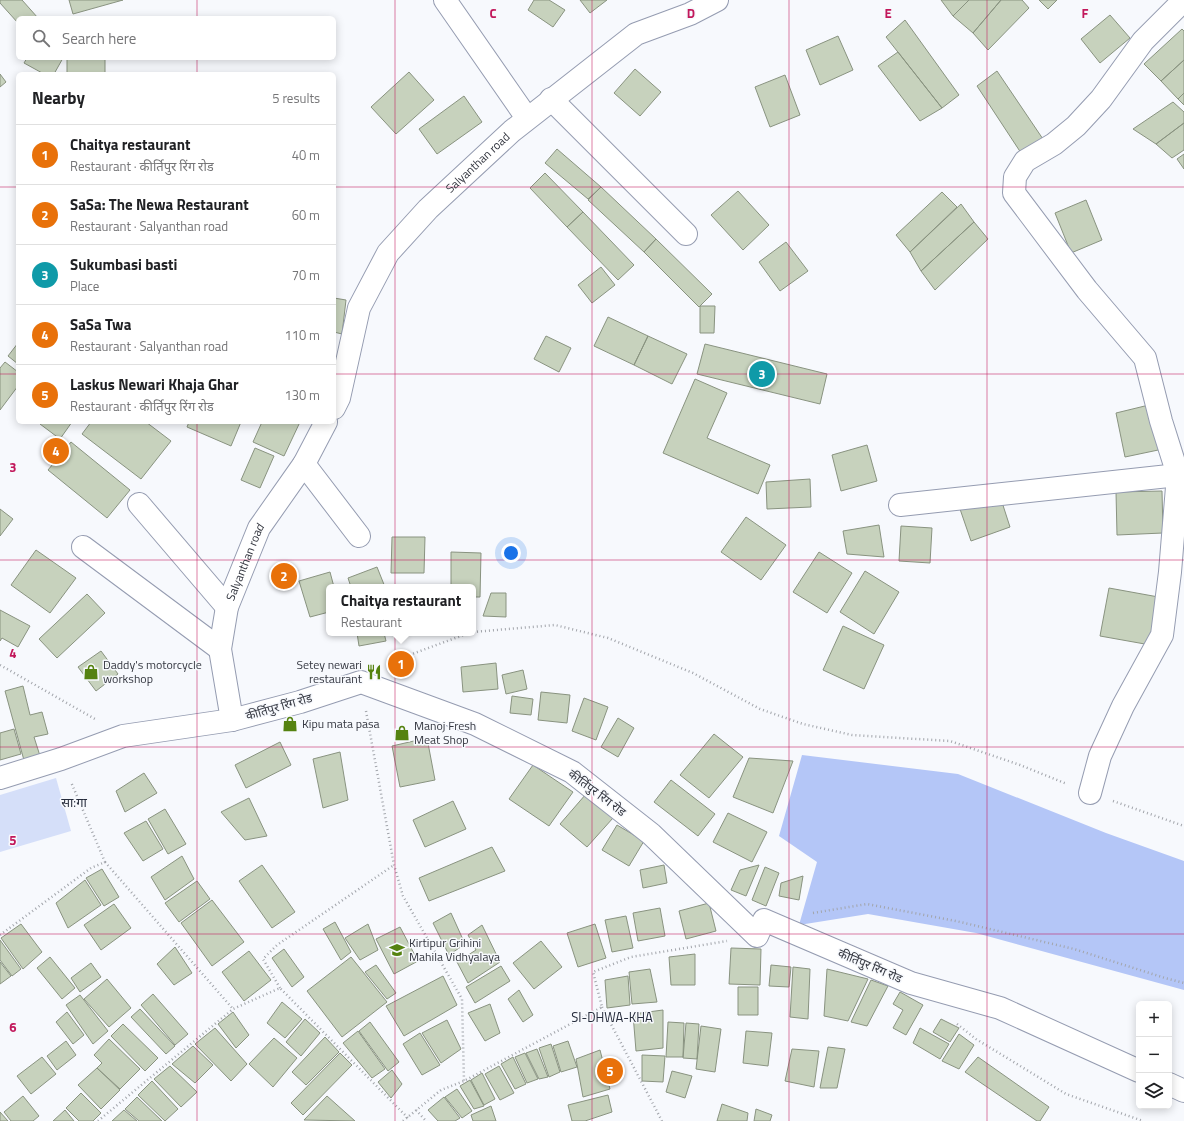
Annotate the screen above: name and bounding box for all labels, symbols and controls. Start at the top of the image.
text: C [489,3,497,23]
text: D [687,3,695,23]
text: E [884,3,892,23]
text: F [1082,3,1089,23]
search box [16,16,336,60]
icon: search [30,27,52,49]
text: Search here [62,27,136,50]
text: Nearby [32,85,85,111]
text: 5 results [272,88,320,108]
street label: Salyanthan road [441,128,514,197]
text: Chaitya restaurant [70,133,191,156]
text: 1 [41,145,49,165]
text: 40 m [292,145,320,165]
text: Restaurant · कीर्तिपुर रिंग रोड [70,156,214,176]
text: SaSa: The Newa Restaurant [70,193,249,216]
text: 2 [41,205,49,225]
text: 60 m [292,205,320,225]
text: Restaurant · Salyanthan road [70,216,228,236]
text: Sukumbasi basti [70,253,177,276]
text: 3 [41,265,49,285]
text: 70 m [292,265,320,285]
text: Place [70,276,99,296]
text: SaSa Twa [70,313,131,336]
text: 4 [41,325,49,345]
text: 110 m [284,325,320,345]
text: Restaurant · Salyanthan road [70,336,228,356]
pin: 3 [749,359,775,389]
text: Laskus Newari Khaja Ghar [70,373,239,396]
text: 5 [41,385,49,405]
text: 130 m [284,385,320,405]
text: Restaurant · कीर्तिपुर रिंग रोड [70,396,214,416]
pin: 4 [43,436,69,466]
text: 3 [9,457,17,477]
street label: Salyanthan road [221,519,269,604]
your location [501,543,521,563]
pin: 2 [271,561,297,591]
popup [326,584,476,636]
text: Chaitya restaurant [341,589,461,612]
text: Restaurant [341,612,402,632]
text: 4 [9,643,17,663]
pin: 1 [388,649,414,679]
place label: Daddy's motorcycle workshop [103,655,202,688]
place label: Setey newari restaurant [297,655,363,688]
shop icon: Daddy's motorcycle workshop [82,663,100,681]
restaurant icon: Setey newari restaurant [365,663,383,681]
street label: कीर्तिपुर रिंग रोड [243,688,315,725]
place label: Kipu mata pasa [302,714,380,733]
shop icon: Kipu mata pasa [281,715,299,733]
place label: Manoj Fresh Meat Shop [414,716,476,749]
shop icon: Manoj Fresh Meat Shop [393,724,411,742]
street label: कीर्तिपुर रिंग रोड [564,764,631,821]
district label: सा:गा [61,792,87,812]
text: 5 [9,830,17,850]
place label: Kirtipur Grihini Mahila Vidhyalaya [409,933,500,966]
school or university icon: Kirtipur Grihini Mahila Vidhyalaya [388,941,406,959]
street label: कीर्तिपुर रिंग रोड [835,943,906,988]
map controls [1136,1001,1172,1109]
button: + [1136,1001,1172,1037]
district label: SI-DHWA-KHA [571,1007,653,1027]
text: 6 [9,1017,17,1037]
button: − [1136,1037,1172,1073]
pin: 5 [597,1056,623,1086]
button: layers [1136,1073,1172,1109]

